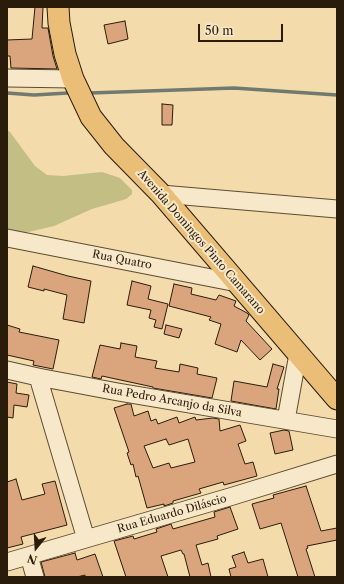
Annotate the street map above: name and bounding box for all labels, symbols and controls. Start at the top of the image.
scale bar [200,16,285,42]
text: 50 m [205,23,234,38]
street label: Avenida Domingos Pinto Camarano [135,167,267,317]
street label: Rua Quatro [91,248,153,272]
street label: Rua Pedro Arcanjo da Silva [101,382,243,420]
street label: Rua Eduardo Diláscio [116,492,228,536]
north arrow [16,528,56,568]
text: N [26,551,39,568]

